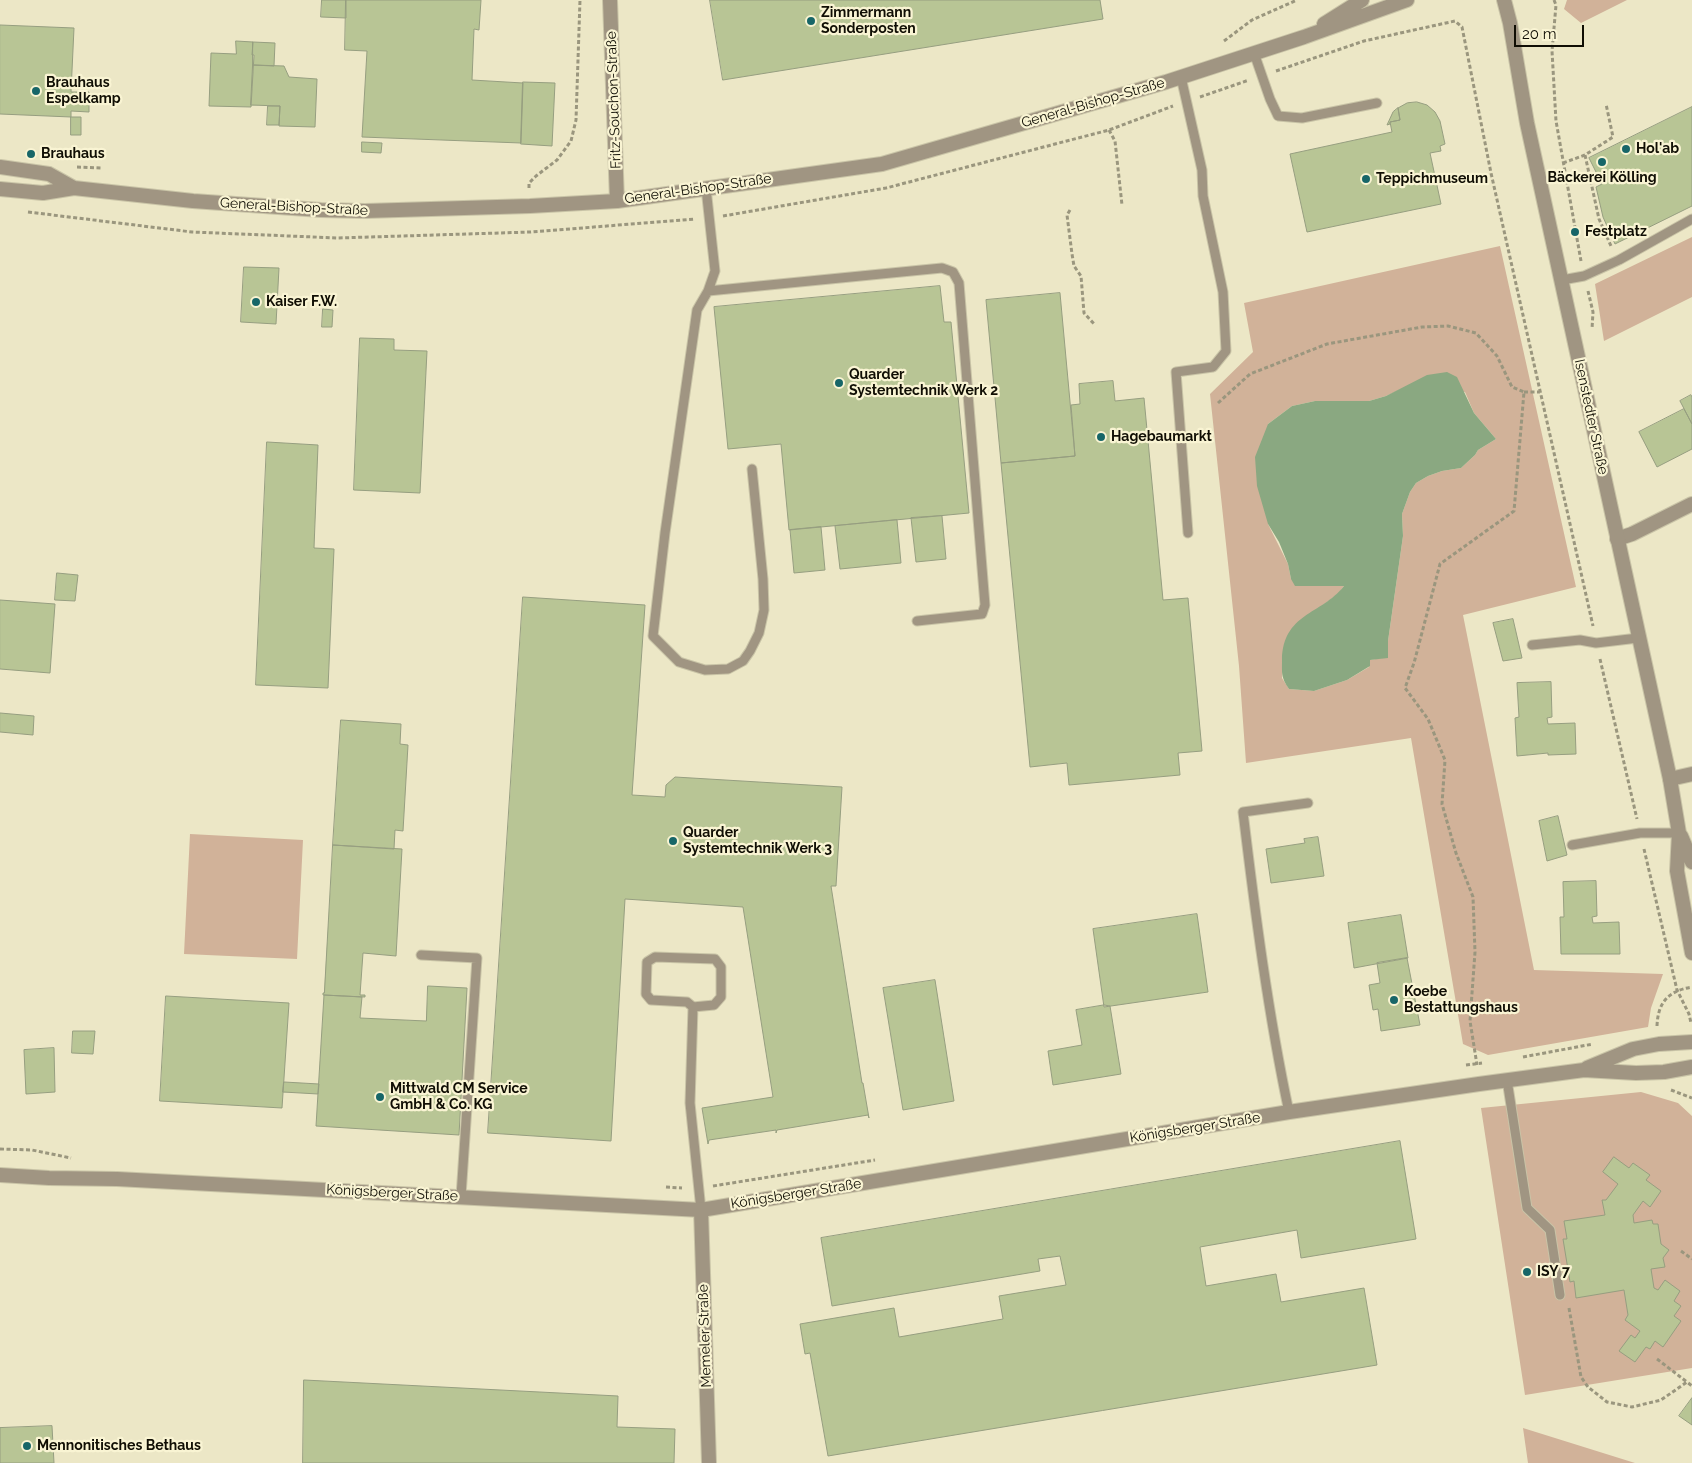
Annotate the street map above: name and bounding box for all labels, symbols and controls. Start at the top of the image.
place label: Zimmermann Sonderposten [821,5,916,38]
marker: Zimmermann Sonderposten [805,15,817,27]
scale bar [1517,15,1587,47]
text: 20 m [1522,25,1557,43]
street label: Fritz-Souchon-Straße [603,31,625,169]
street label: General-Bishop-Straße [1019,74,1167,132]
place label: Brauhaus Espelkamp [46,75,121,108]
marker: Brauhaus Espelkamp [30,85,42,97]
place label: Hol'ab [1636,141,1679,157]
marker: Hol'ab [1620,143,1632,155]
place label: Brauhaus [41,146,105,162]
marker: Brauhaus [25,148,37,160]
marker: Bäckerei Kölling [1596,156,1608,168]
street label: General-Bishop-Straße [623,170,773,208]
place label: Bäckerei Kölling [1547,170,1657,186]
place label: Teppichmuseum [1376,171,1488,187]
marker: Teppichmuseum [1360,173,1372,185]
street label: General-Bishop-Straße [220,195,368,219]
place label: Festplatz [1585,224,1647,240]
marker: Festplatz [1569,226,1581,238]
place label: Kaiser F.W. [266,294,337,310]
marker: Kaiser F.W. [250,296,262,308]
street label: Isenstedter Straße [1571,358,1611,476]
place label: Quarder Systemtechnik Werk 2 [849,367,998,400]
marker: Quarder Systemtechnik Werk 2 [833,377,845,389]
place label: Hagebaumarkt [1111,429,1212,445]
marker: Hagebaumarkt [1095,431,1107,443]
place label: Quarder Systemtechnik Werk 3 [683,825,832,858]
marker: Quarder Systemtechnik Werk 3 [667,835,679,847]
place label: Koebe Bestattungshaus [1404,984,1518,1016]
marker: Koebe Bestattungshaus [1388,994,1400,1006]
place label: Mittwald CM Service GmbH & Co. KG [390,1081,528,1114]
marker: Mittwald CM Service GmbH & Co. KG [374,1091,386,1103]
street label: Königsberger Straße [1129,1109,1261,1147]
street label: Königsberger Straße [730,1175,862,1213]
street label: Königsberger Straße [326,1181,458,1205]
place label: ISY 7 [1537,1264,1570,1280]
marker: ISY 7 [1521,1266,1533,1278]
street label: Memeler Straße [695,1284,715,1388]
place label: Mennonitisches Bethaus [37,1438,201,1454]
marker: Mennonitisches Bethaus [21,1440,33,1452]

